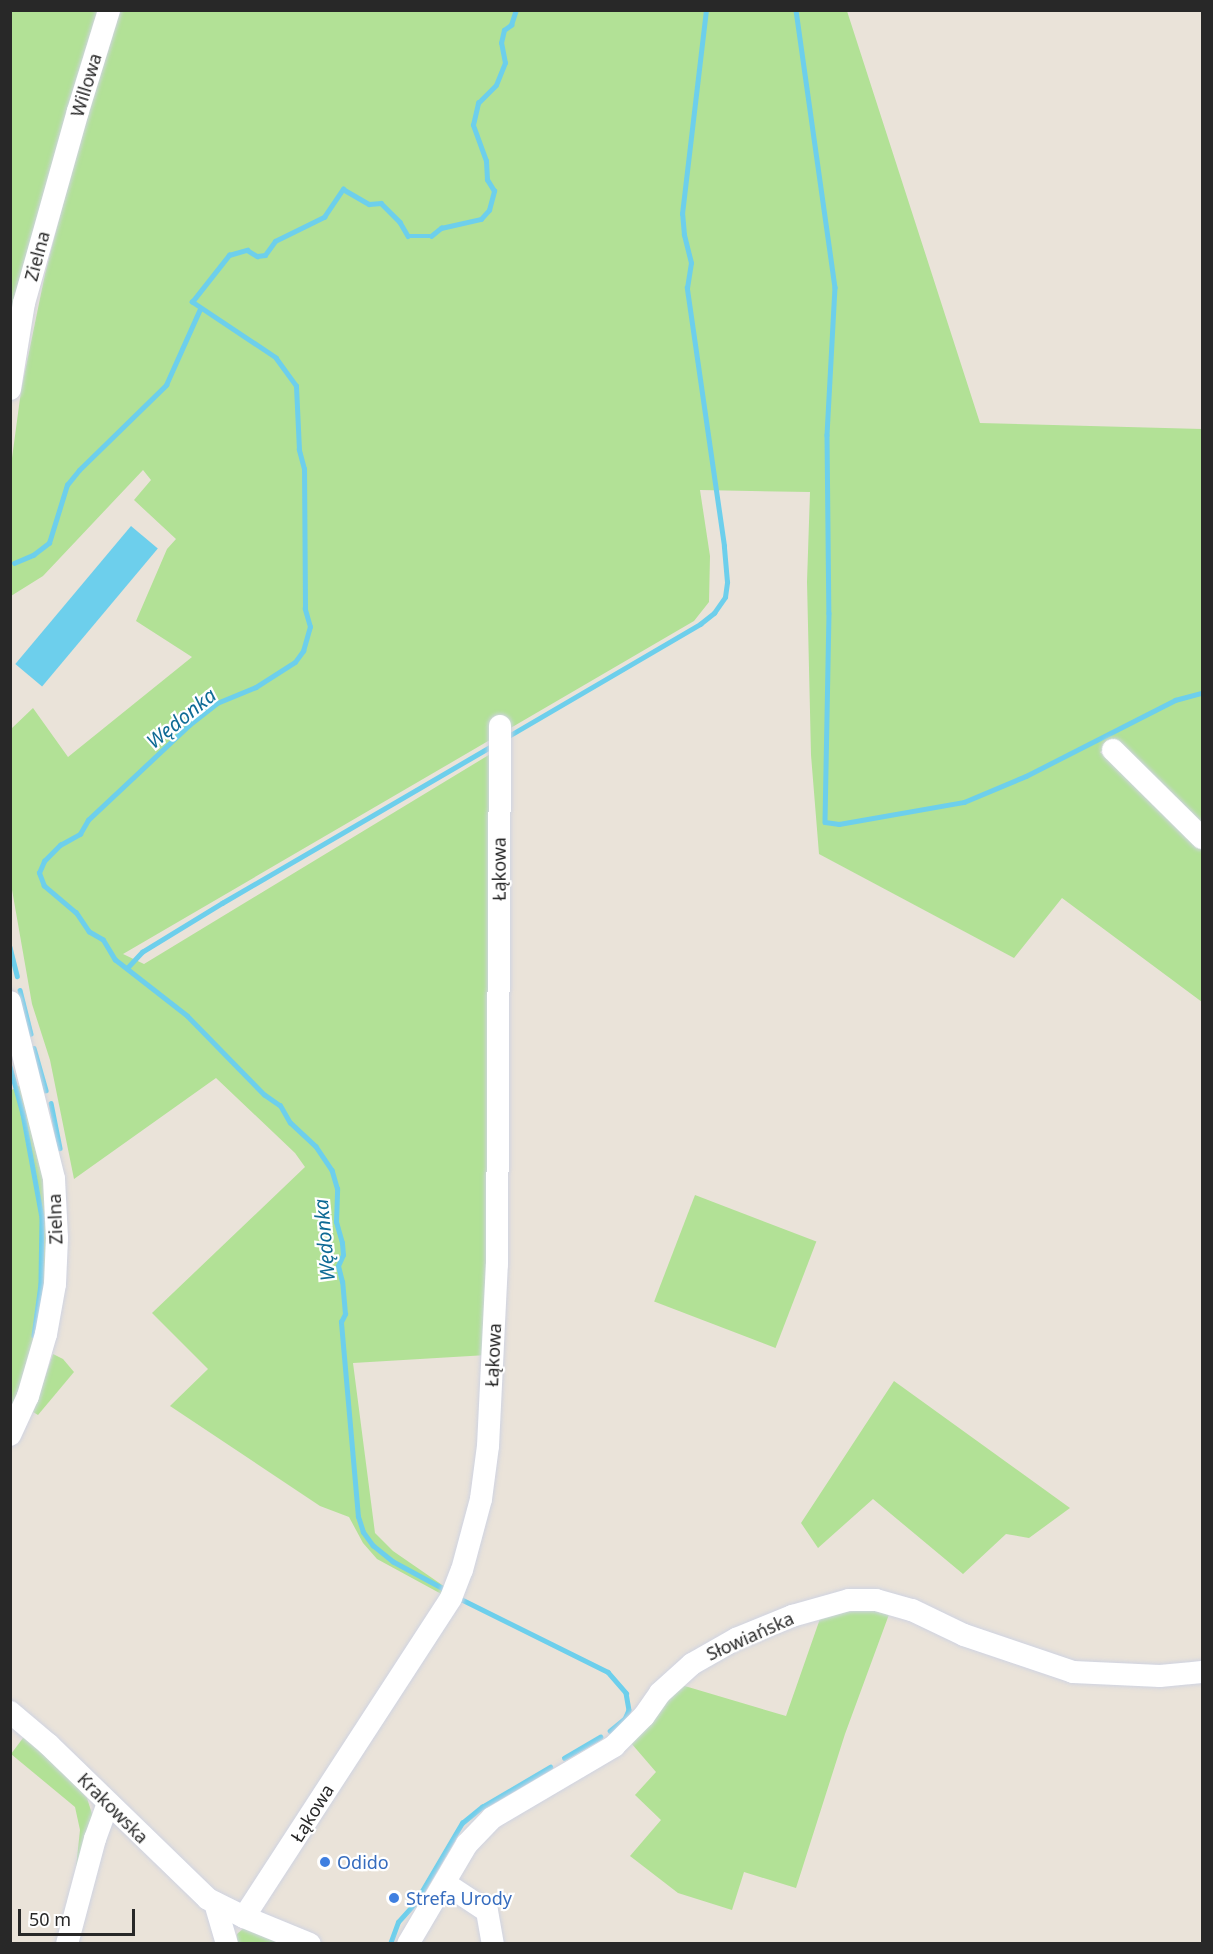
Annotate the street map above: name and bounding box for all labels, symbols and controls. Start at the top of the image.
street label: Willowa [66,51,106,119]
street label: Zielna [20,229,54,283]
water label: Wędonka [141,683,221,753]
street label: Łąkowa [488,837,510,901]
street label: Zielna [43,1193,67,1245]
water label: Wędonka [308,1198,340,1282]
street label: Łąkowa [481,1323,505,1387]
street label: Słowiańska [703,1607,797,1665]
street label: Krakowska [73,1768,153,1848]
street label: Łąkowa [286,1780,338,1846]
place label: Odido [337,1851,389,1873]
marker: Odido [318,1855,332,1869]
place label: Strefa Urody [406,1887,512,1909]
marker: Strefa Urody [387,1891,401,1905]
scale bar [21,1897,138,1935]
text: 50 m [29,1907,71,1931]

